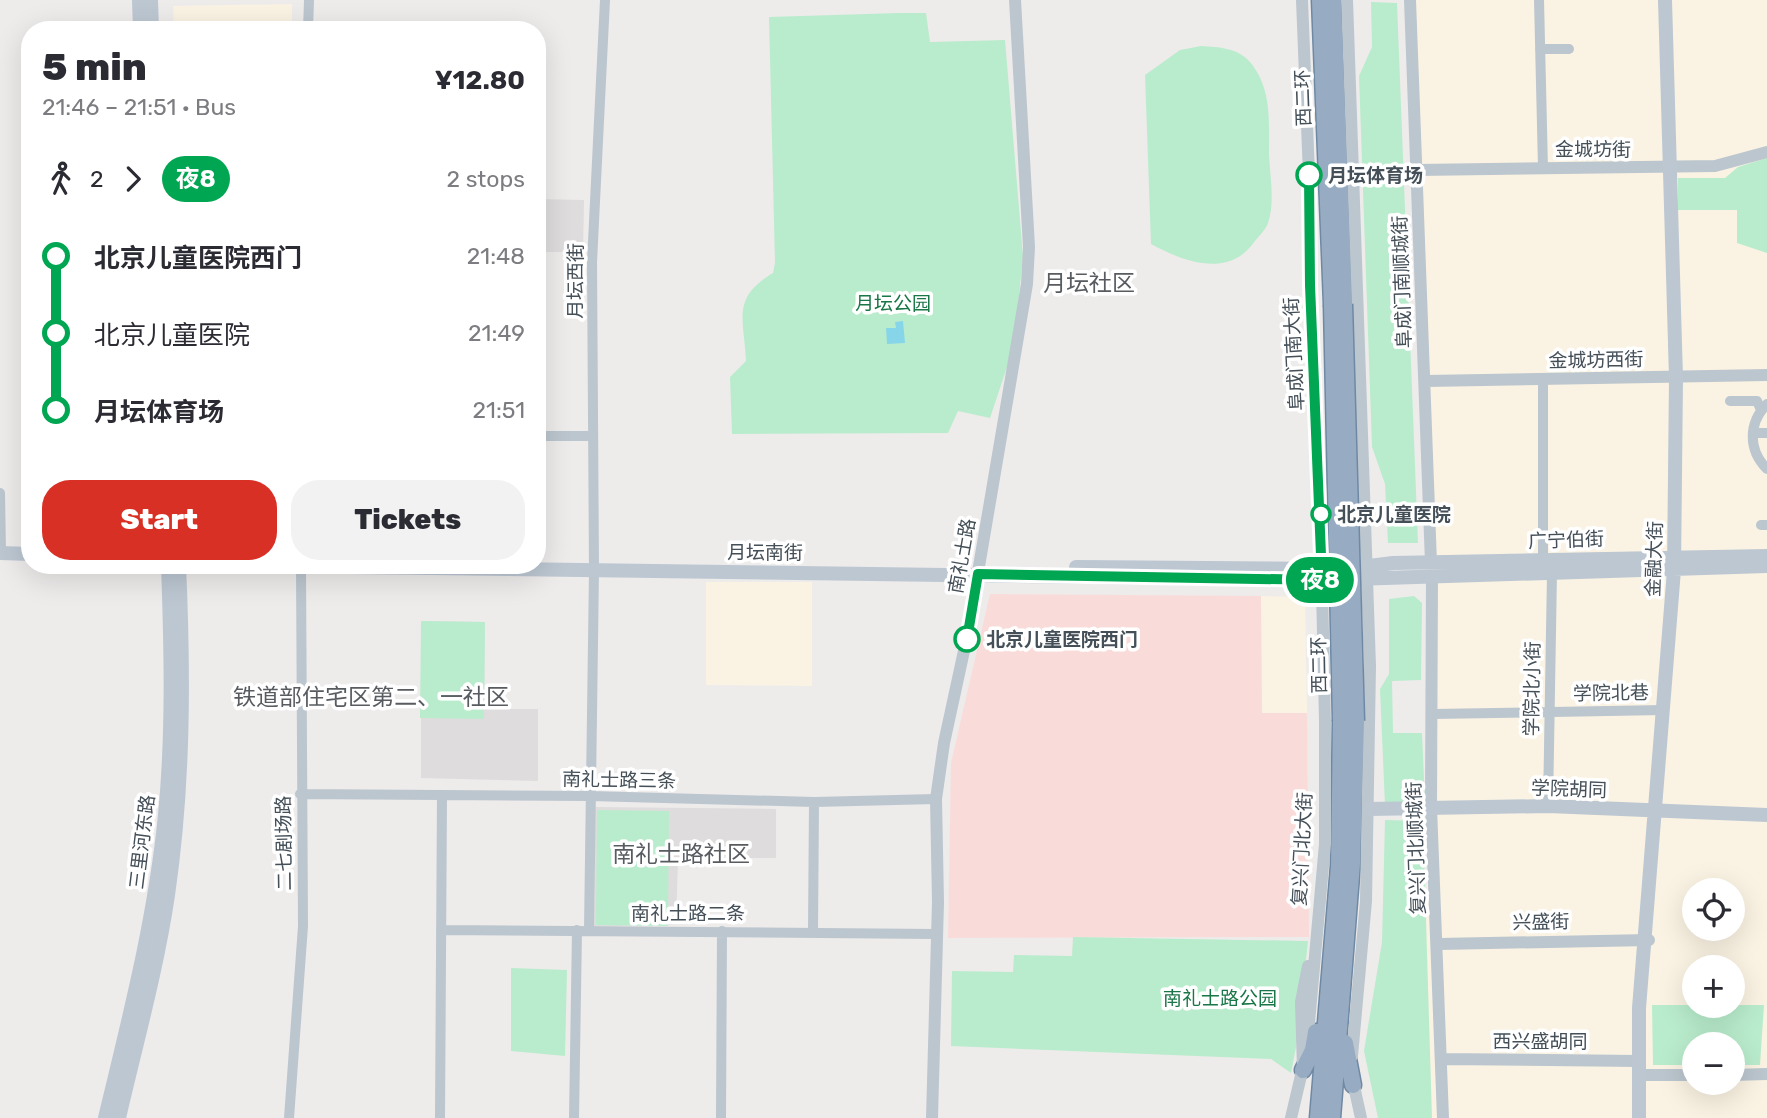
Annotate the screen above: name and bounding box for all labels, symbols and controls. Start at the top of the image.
text: 5 min [42,44,147,90]
text: ¥12.80 [435,65,525,96]
street label: 西二环 [1291,69,1315,127]
text: 21:46 – 21:51 · Bus [42,93,236,121]
street label: 金城坊街 [1555,138,1631,161]
icon: walk [42,160,80,198]
icon: forward [114,160,152,198]
marker: 月坛体育场 [1296,162,1322,188]
place label: 月坛体育场 [1328,164,1423,187]
text: 2 [90,165,104,193]
text: 夜8 [176,165,216,193]
text: 2 stops [447,165,525,193]
street label: 阜成门南顺城街 [1388,215,1416,349]
text: 21:48 [467,242,525,270]
text: 北京儿童医院西门 [94,243,302,274]
street label: 月坛西街 [564,243,587,319]
district label: 月坛社区 [1043,269,1135,297]
park label: 月坛公园 [855,292,931,315]
street label: 阜成门南大街 [1280,296,1308,412]
text: 21:49 [468,319,525,347]
text: 北京儿童医院 [94,320,250,351]
street label: 金城坊西街 [1548,348,1644,372]
text: 21:51 [473,396,525,424]
text: 月坛体育场 [94,397,224,428]
button: Start [42,480,277,560]
button: Tickets [291,480,525,560]
place label: 北京儿童医院 [1337,503,1451,526]
marker: 北京儿童医院 [1311,504,1331,524]
street label: 南礼士路 [944,517,980,595]
street label: 金融大街 [1641,521,1667,597]
street label: 广宁伯街 [1528,527,1604,553]
street label: 月坛南街 [727,541,803,564]
line badge: 夜8 [1288,557,1352,603]
text: 夜8 [1300,566,1340,594]
marker: 北京儿童医院西门 [954,626,980,652]
place label: 北京儿童医院西门 [986,628,1138,651]
street label: 西二环 [1307,636,1331,694]
street label: 学院北小街 [1520,641,1544,737]
street label: 学院北巷 [1573,681,1649,705]
district label: 铁道部住宅区第二、一社区 [233,683,509,711]
street label: 南礼士路三条 [562,768,676,792]
street label: 学院胡同 [1531,776,1607,802]
street label: 复兴门北顺城街 [1402,781,1430,915]
street label: 复兴门北大街 [1288,791,1316,907]
street label: 三里河东路 [125,793,159,891]
street label: 二七剧场路 [272,795,296,891]
district label: 南礼士路社区 [612,840,750,868]
map controls [1682,878,1745,1095]
button: locate [1682,878,1745,941]
street label: 南礼士路二条 [631,902,745,925]
street label: 兴盛街 [1512,910,1570,934]
button: + [1682,955,1745,1018]
park label: 南礼士路公园 [1163,987,1277,1010]
street label: 西兴盛胡同 [1492,1030,1588,1053]
button: − [1682,1032,1745,1095]

